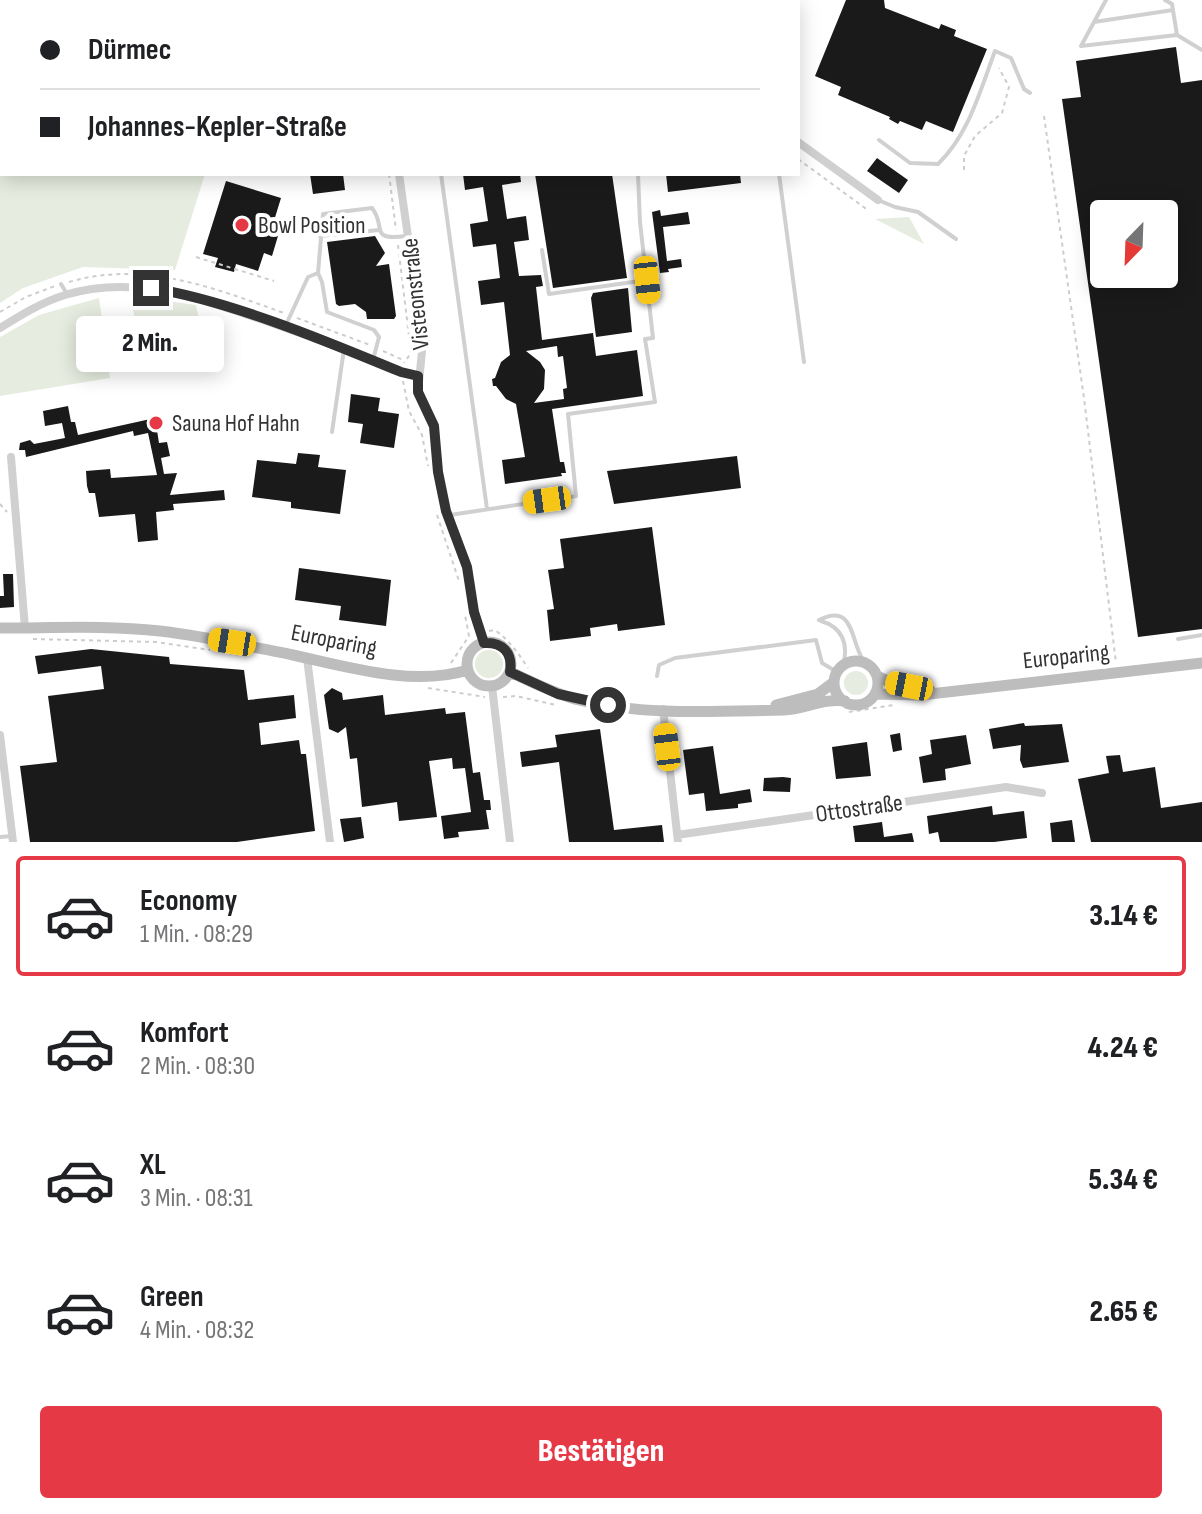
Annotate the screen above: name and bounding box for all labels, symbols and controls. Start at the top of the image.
text: Dürmec [88,32,171,68]
text: Johannes-Kepler-Straße [88,109,347,145]
north arrow [1090,200,1178,288]
map controls [1090,200,1178,288]
place label: Bowl Position [258,211,365,240]
marker: Bowl Position [233,216,251,234]
street label: Visteonstraße [395,237,436,351]
car [633,255,661,305]
route end [133,270,169,306]
callout: 2 Min. [77,316,225,372]
text: 2 Min. [122,328,178,359]
place label: Sauna Hof Hahn [172,409,300,438]
marker: Sauna Hof Hahn [147,414,165,432]
car [522,485,572,515]
street label: Europaring [289,618,379,663]
car [206,626,258,658]
street label: Europaring [1021,638,1111,675]
car [883,670,935,702]
route start [590,687,626,723]
car [652,722,682,772]
street label: Ottostraße [814,788,904,829]
icon: car [44,880,116,952]
text: Economy [140,883,237,919]
text: 3.14 € [1089,898,1158,934]
text: 1 Min. · 08:29 [140,919,253,950]
icon: car [44,1012,116,1084]
text: Komfort [140,1015,229,1051]
text: 4.24 € [1087,1030,1158,1066]
text: 2 Min. · 08:30 [140,1051,255,1082]
icon: car [44,1144,116,1216]
text: XL [140,1147,166,1183]
text: 5.34 € [1088,1162,1158,1198]
text: 3 Min. · 08:31 [140,1183,253,1214]
icon: car [44,1276,116,1348]
text: Green [140,1279,204,1315]
text: 2.65 € [1089,1294,1158,1330]
text: 4 Min. · 08:32 [140,1315,254,1346]
button: Bestätigen [40,1406,1162,1498]

